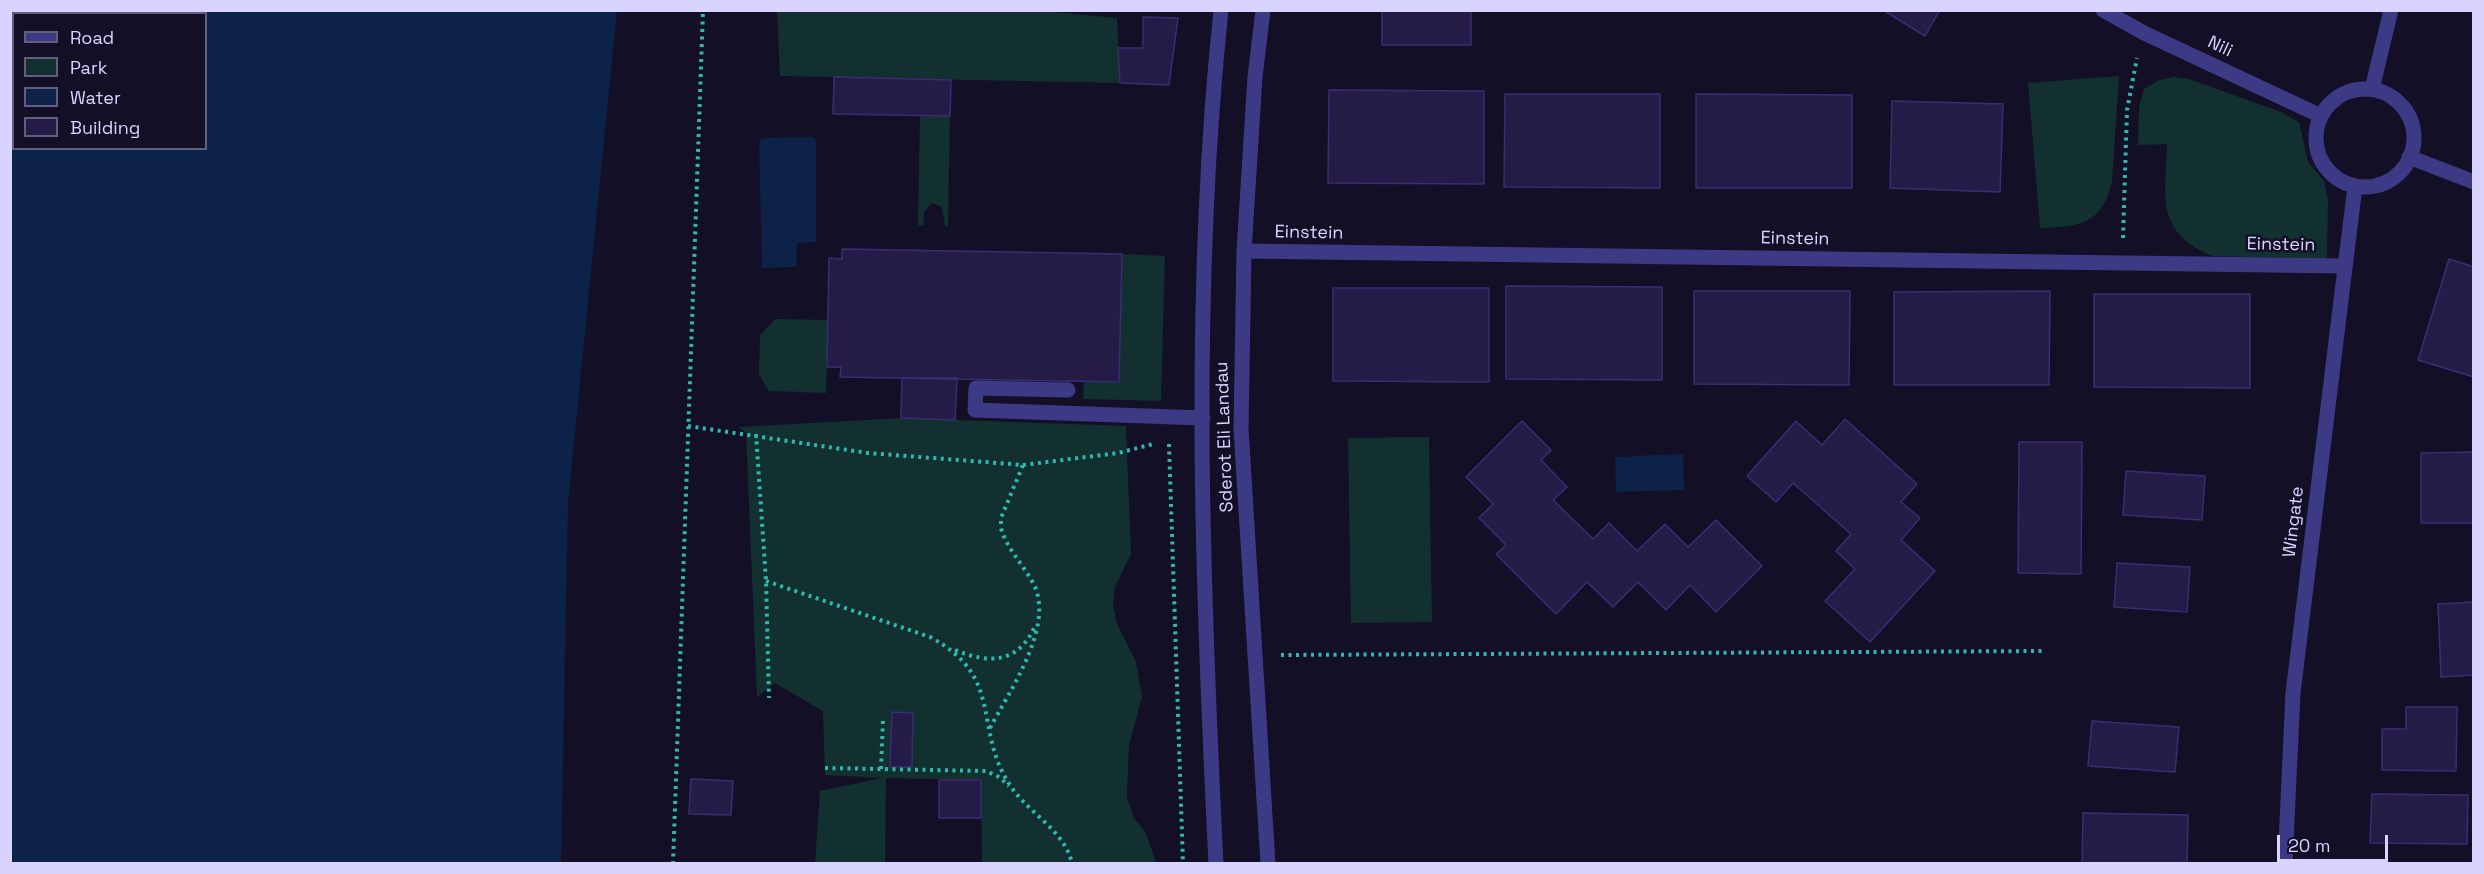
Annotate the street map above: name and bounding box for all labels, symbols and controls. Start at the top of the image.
legend [12,12,207,150]
text: Road [70,26,114,49]
street label: Nili [2204,32,2236,62]
text: Park [70,56,107,79]
text: Water [70,86,121,109]
text: Building [70,116,140,139]
street label: Einstein [1274,222,1344,244]
street label: Einstein [1760,228,1830,250]
street label: Einstein [2246,234,2316,256]
street label: Sderot Eli Landau [1212,361,1238,513]
street label: Wingate [2279,485,2309,559]
scale bar [2280,823,2391,861]
text: 20 m [2288,834,2331,857]

